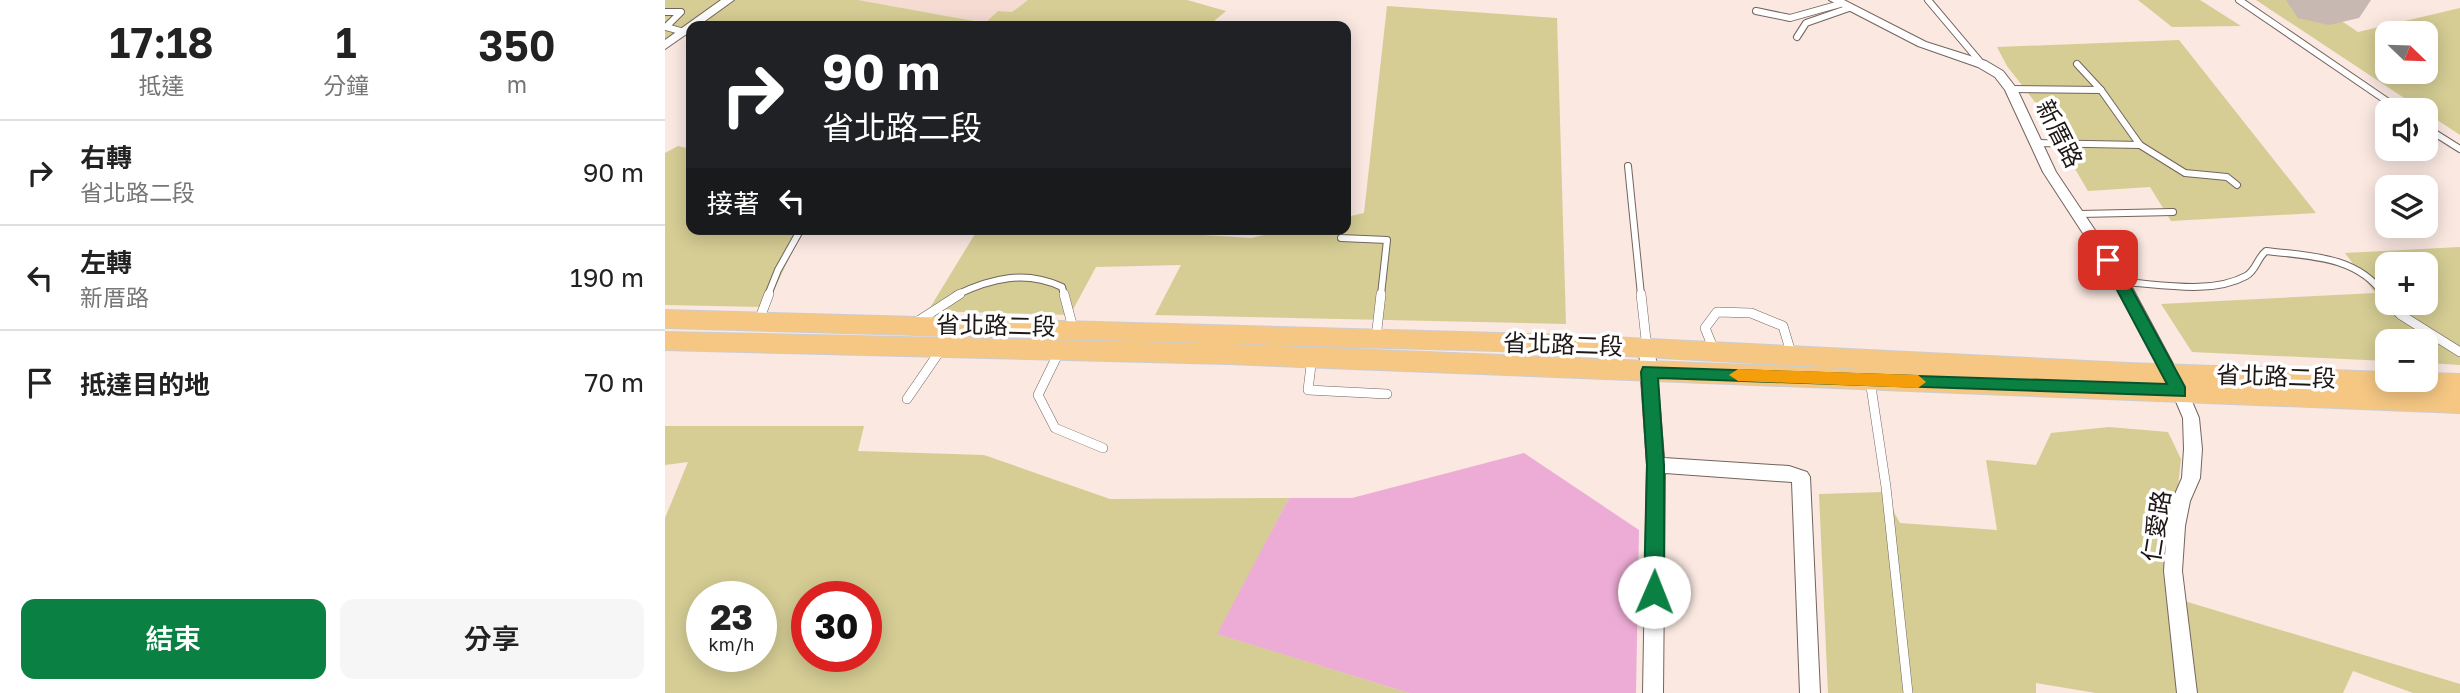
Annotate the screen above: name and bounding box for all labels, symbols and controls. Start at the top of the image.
text: 17:18 [109,17,214,67]
text: 1 [335,17,357,67]
text: 350 [478,20,556,70]
north arrow [2375,21,2438,84]
map controls [2375,21,2438,392]
text: 90 m [822,42,940,101]
icon: right [707,49,798,140]
text: m [507,70,527,98]
text: 抵達 [139,71,185,99]
text: 分鐘 [323,71,369,99]
street label: 新厝路 [2031,95,2090,172]
button: sound [2375,98,2438,161]
text: 省北路二段 [822,108,982,146]
text: 右轉 [80,142,132,173]
icon: right [21,154,59,192]
text: 90 m [583,157,644,188]
button: layers [2375,175,2438,238]
text: 省北路二段 [80,178,195,206]
icon: left [773,182,811,220]
text: 接著 [707,188,759,219]
pin [2078,230,2138,290]
icon: arrive [2089,241,2127,279]
text: 左轉 [80,247,132,278]
button: + [2375,252,2438,315]
icon: left [21,259,59,297]
text: 190 m [570,262,644,293]
text: 新厝路 [80,283,149,311]
street label: 省北路二段 [936,309,1056,340]
street label: 省北路二段 [1503,327,1624,360]
button: − [2375,329,2438,392]
street label: 省北路二段 [2216,359,2337,392]
icon: arrive [21,364,59,402]
text: 70 m [585,367,644,398]
text: 抵達目的地 [80,369,210,400]
street label: 仁愛路 [2136,488,2175,564]
position arrow [1617,555,1691,629]
speed limit sign: 30 [791,581,882,672]
text: 23 [710,596,753,638]
button: 結束 [21,599,326,679]
button: 分享 [340,599,644,679]
text: km/h [709,633,754,655]

